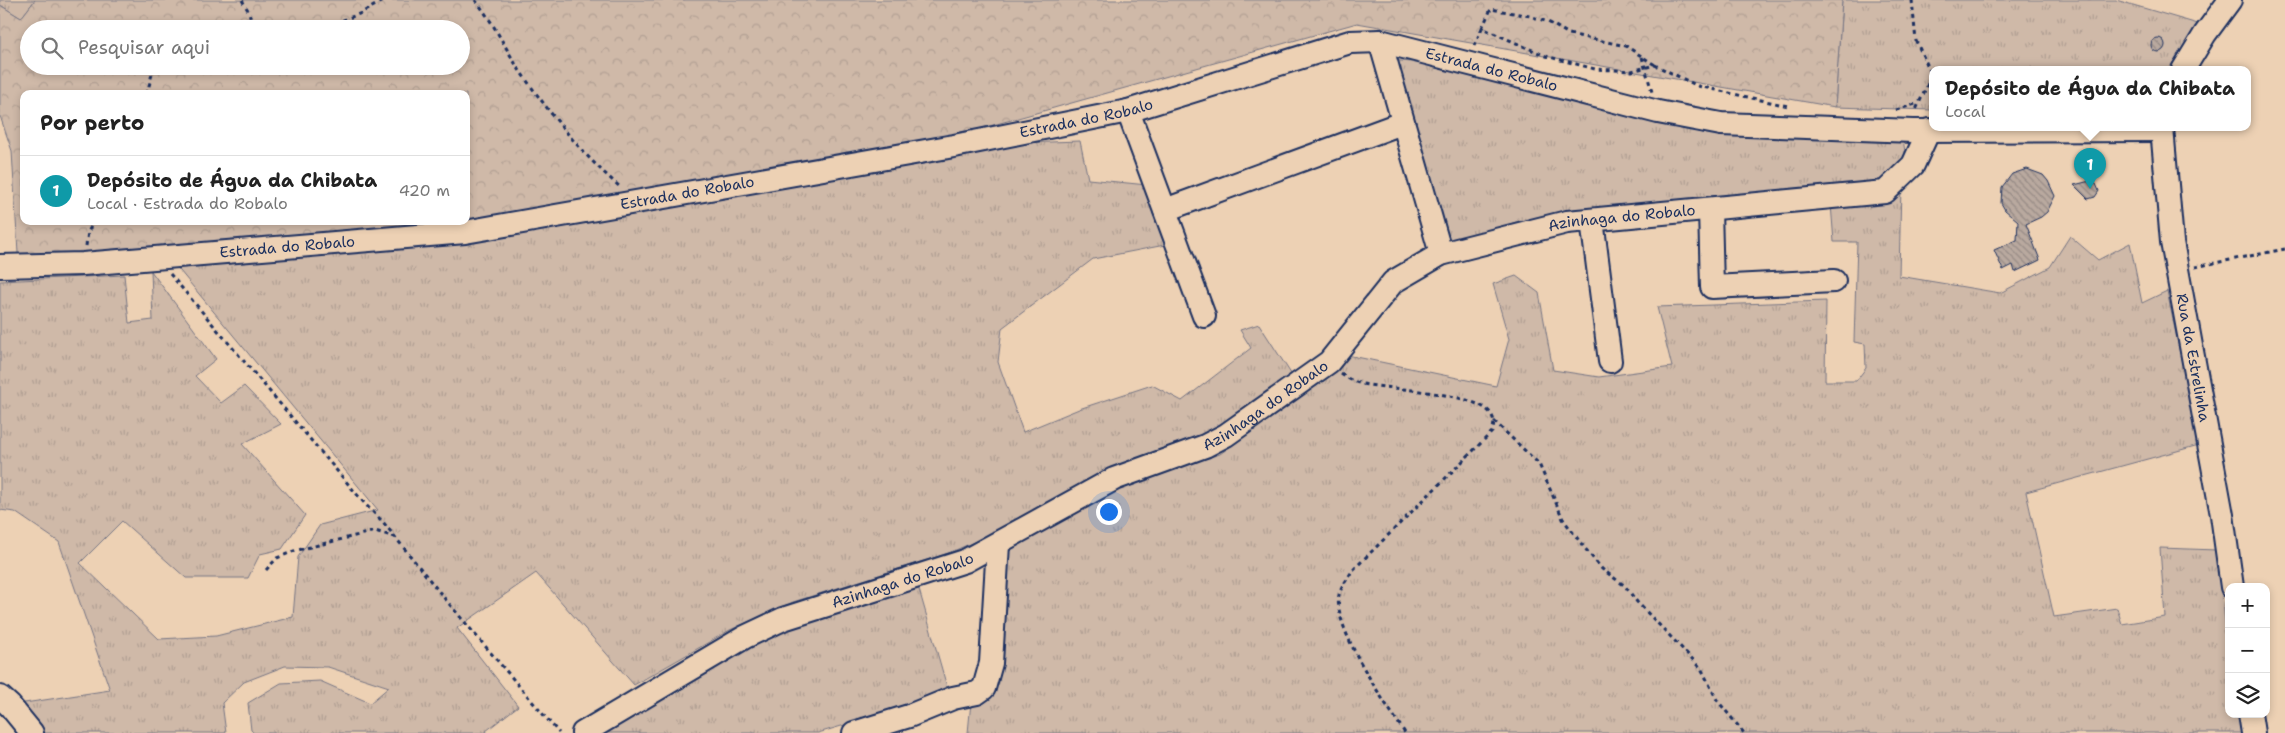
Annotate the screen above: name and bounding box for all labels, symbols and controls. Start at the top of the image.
search box [20,20,470,75]
icon: search [38,34,66,62]
text: Pesquisar aqui [78,35,210,60]
street label: Estrada do Robalo [1423,43,1560,96]
popup [1929,66,2251,131]
text: Depósito de Água da Chibata [1945,76,2235,101]
street label: Estrada do Robalo [1018,94,1155,143]
text: Local [1945,101,1985,122]
text: Por perto [40,109,144,137]
pin: 1 [2074,148,2106,189]
text: Depósito de Água da Chibata [87,168,377,193]
street label: Estrada do Robalo [619,171,756,215]
text: 1 [52,180,60,201]
text: 420 m [399,180,450,201]
text: Local · Estrada do Robalo [87,193,288,214]
street label: Azinhaga do Robalo [1546,200,1696,236]
street label: Estrada do Robalo [219,231,356,263]
street label: Rua da Estrelinha [2172,292,2215,424]
street label: Azinhaga do Robalo [1199,356,1332,455]
your location [1096,499,1122,525]
street label: Azinhaga do Robalo [829,548,977,613]
map controls [2225,583,2270,718]
button: + [2225,583,2270,628]
button: − [2225,628,2270,673]
button: layers [2225,673,2270,718]

